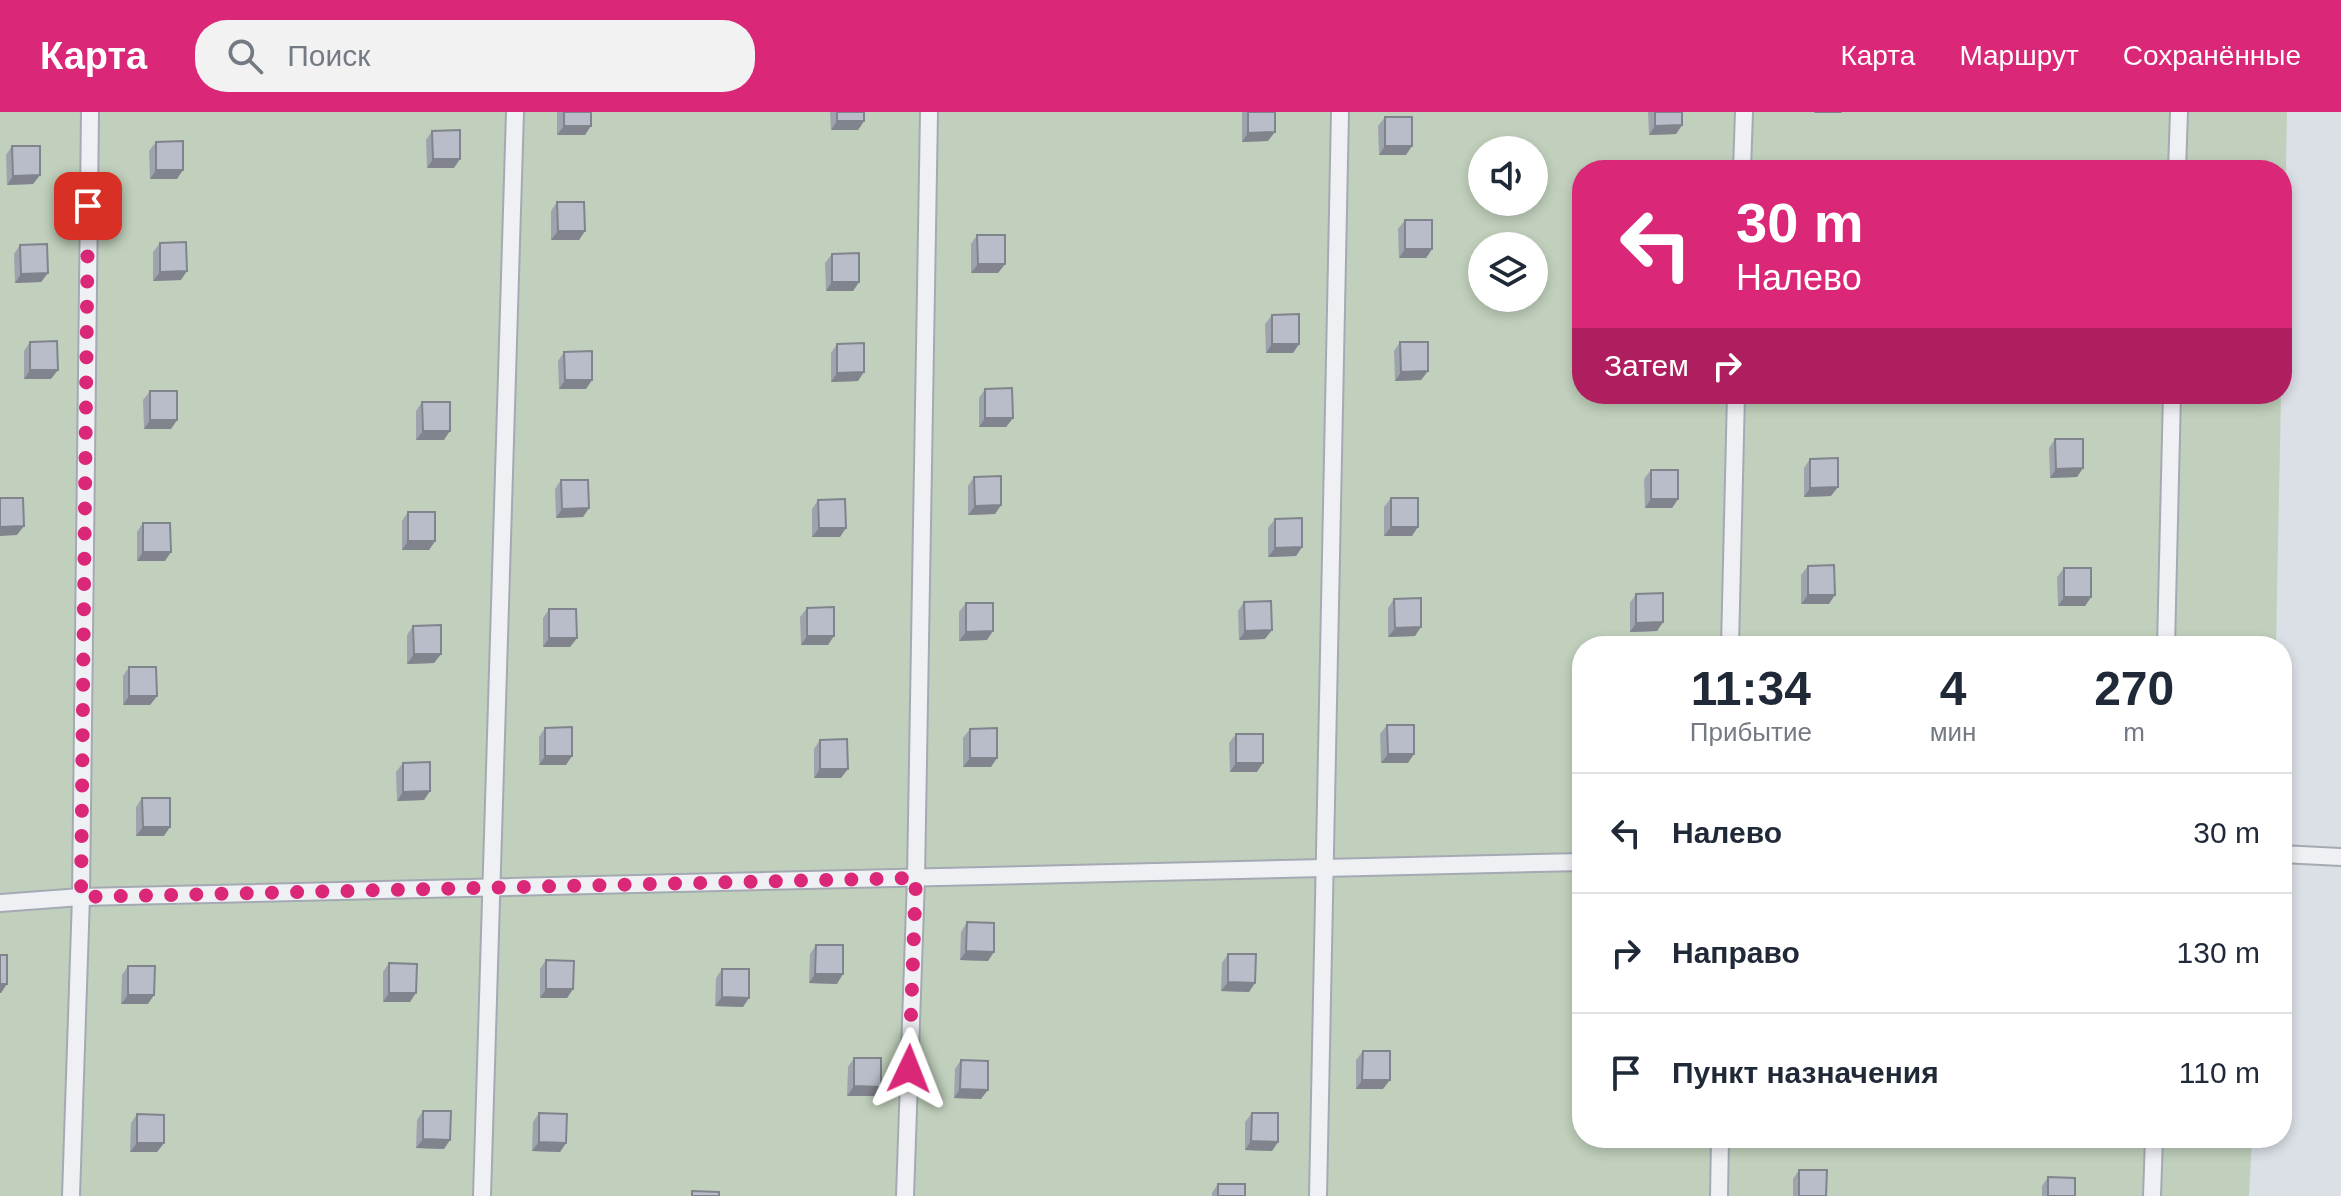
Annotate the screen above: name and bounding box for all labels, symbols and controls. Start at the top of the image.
search box [195,20,755,92]
icon: search [223,34,267,78]
text: Карта [40,35,147,77]
text: Поиск [287,39,370,72]
text: Карта [1840,40,1915,71]
text: Маршрут [1959,40,2079,71]
text: Сохранённые [2123,40,2301,71]
map controls [1468,136,1548,312]
button: sound [1468,136,1548,216]
pin [54,172,122,240]
icon: arrive [66,184,110,228]
text: 30 m [1736,191,1864,254]
icon: left [1604,192,1708,296]
button: layers [1468,232,1548,312]
text: Налево [1736,257,1862,298]
icon: right [1705,344,1749,388]
text: Затем [1604,349,1689,382]
text: 11:34 [1691,662,1811,715]
text: 4 [1940,662,1966,715]
text: 270 [2094,662,2174,715]
text: Прибытие [1690,717,1812,747]
text: мин [1930,717,1976,747]
text: m [2123,717,2145,747]
icon: left [1604,811,1648,855]
text: Налево [1672,816,1782,849]
text: 30 m [2193,816,2260,849]
icon: right [1604,931,1648,975]
text: Направо [1672,936,1800,969]
text: 130 m [2177,936,2260,969]
position arrow [867,1027,951,1111]
icon: arrive [1604,1051,1648,1095]
text: Пункт назначения [1672,1056,1939,1089]
text: 110 m [2179,1056,2260,1089]

